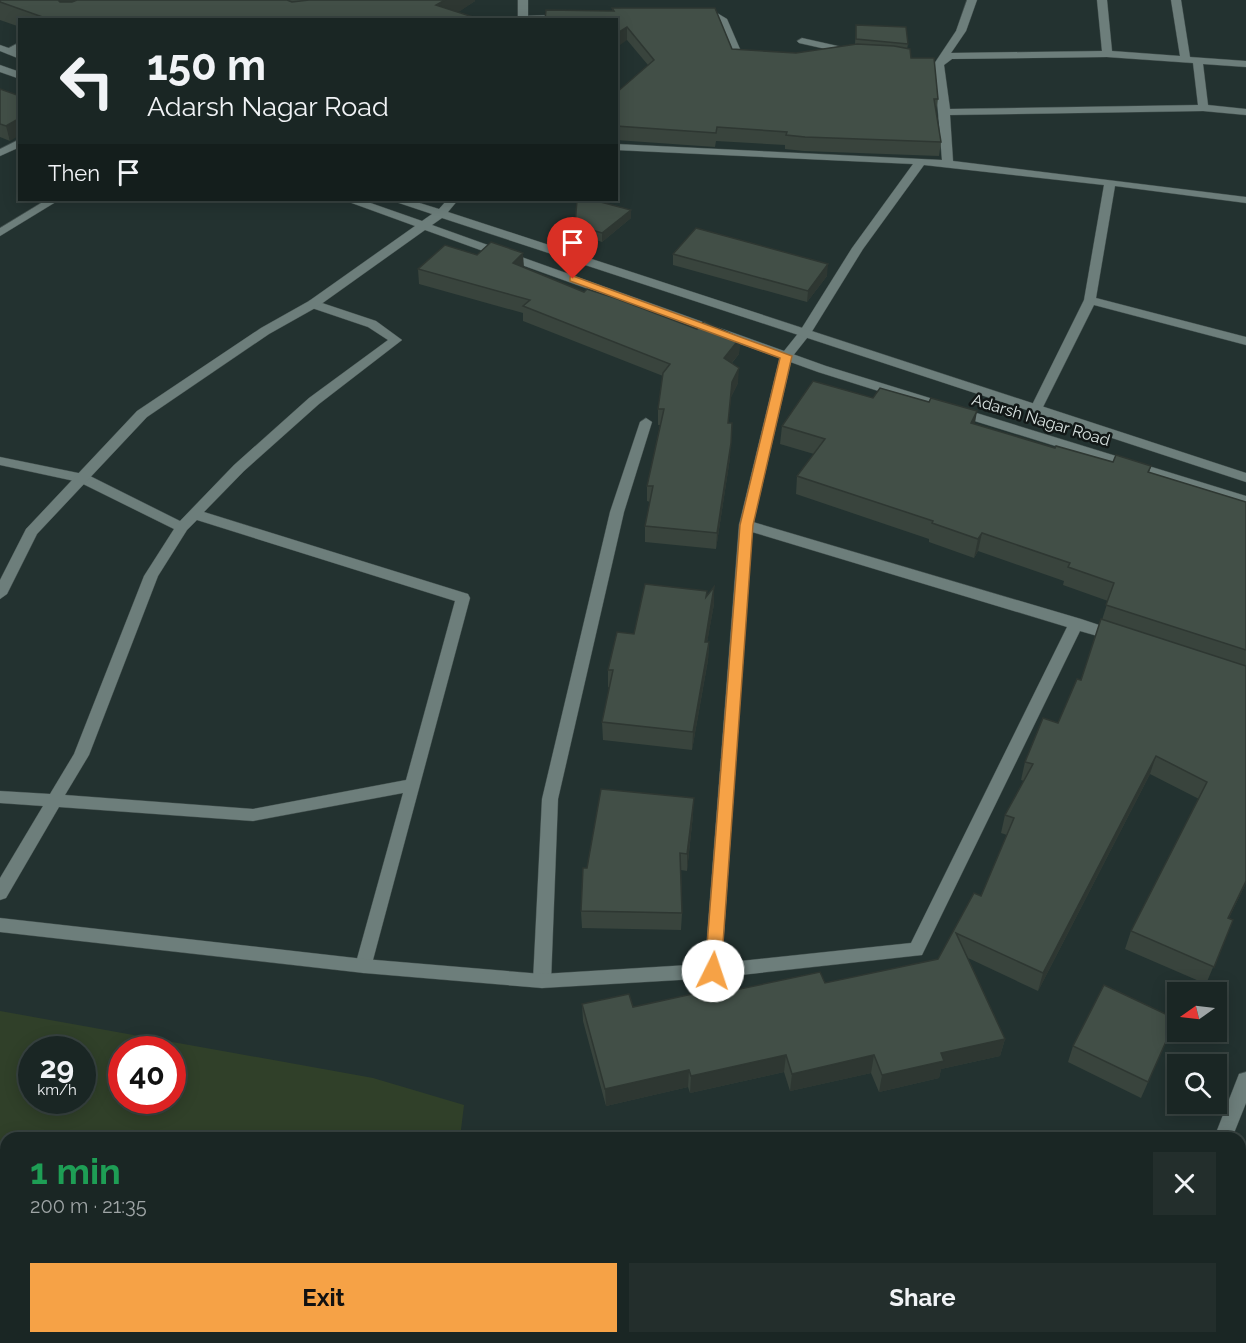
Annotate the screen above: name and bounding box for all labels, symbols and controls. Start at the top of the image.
text: 150 m [147,41,266,90]
icon: left [48,42,126,120]
text: Adarsh Nagar Road [147,91,389,122]
icon: arrive [112,156,145,189]
text: Then [48,160,100,186]
pin [547,217,598,279]
icon: arrive [556,226,589,259]
street label: Adarsh Nagar Road [970,390,1112,450]
position arrow [681,939,745,1003]
north arrow [1167,982,1227,1042]
map controls [1167,982,1227,1114]
speed limit sign: 40 [108,1036,186,1114]
text: 29 [40,1050,74,1085]
button: search [1167,1054,1227,1114]
text: km/h [37,1081,77,1099]
text: 1 min [30,1150,121,1192]
button: close [1153,1152,1216,1215]
text: 200 m · 21:35 [30,1194,147,1218]
button: Exit [30,1263,617,1332]
button: Share [629,1263,1216,1332]

